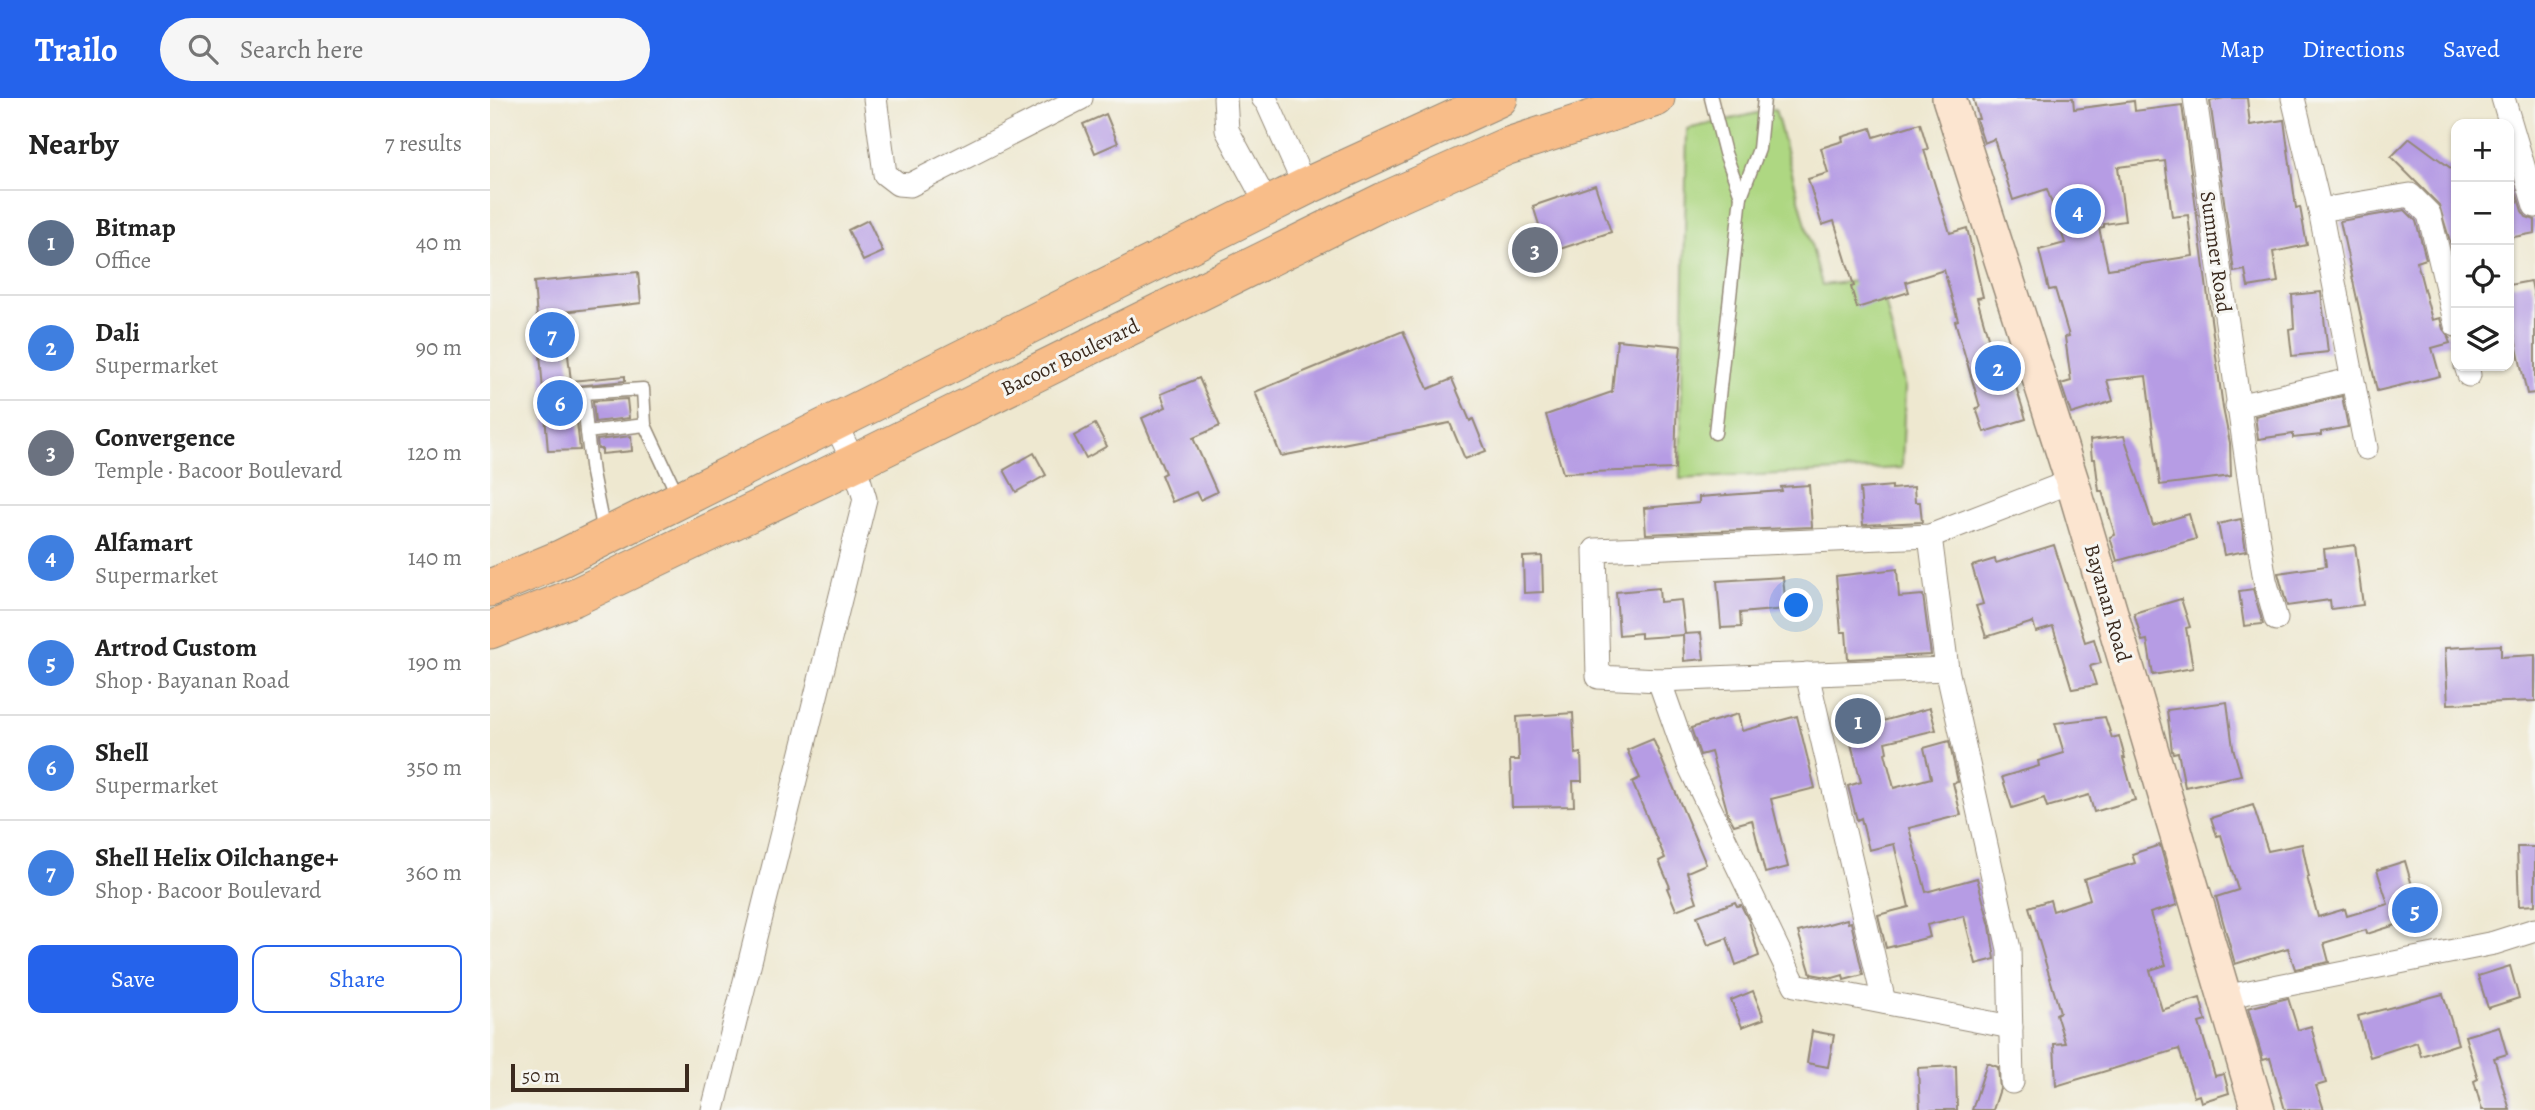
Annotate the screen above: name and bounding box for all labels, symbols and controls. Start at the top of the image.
search box [160,18,650,81]
text: Trailo [35,27,118,72]
icon: search [184,30,222,68]
text: Search here [240,32,364,67]
text: Map [2220,33,2264,65]
text: Directions [2302,33,2405,65]
text: Saved [2443,33,2500,65]
map controls [2451,119,2514,371]
button: + [2451,119,2514,182]
text: Nearby [28,124,119,164]
text: 7 results [385,128,462,159]
button: − [2451,182,2514,245]
pin: 4 [2055,185,2101,237]
street label: Summer Road [2194,189,2239,315]
text: Bitmap [95,210,176,245]
pin: 3 [1512,224,1558,276]
text: 1 [47,227,55,258]
text: 40 m [416,227,462,258]
text: Office [95,245,151,276]
button: locate [2451,245,2514,308]
button: layers [2451,308,2514,371]
pin: 7 [529,309,575,361]
street label: Bacoor Boulevard [996,311,1144,403]
text: Dali [95,315,140,350]
text: 2 [45,332,57,363]
text: 90 m [416,332,462,363]
pin: 2 [1975,342,2021,394]
text: Supermarket [95,350,218,381]
pin: 6 [537,377,583,429]
text: Convergence [95,420,235,455]
text: 3 [46,437,56,468]
text: 120 m [407,437,462,468]
text: Temple · Bacoor Boulevard [95,455,342,486]
text: Alfamart [95,525,193,560]
street label: Bayanan Road [2078,541,2138,666]
text: 4 [46,542,56,573]
text: 140 m [408,542,462,573]
text: Supermarket [95,560,218,591]
your location [1779,588,1813,622]
text: Artrod Custom [95,630,257,665]
text: 5 [46,647,56,678]
text: 190 m [408,647,462,678]
text: Shop · Bayanan Road [95,665,290,696]
pin: 1 [1835,695,1881,747]
text: Shell [95,735,149,770]
text: 6 [46,752,56,783]
text: 350 m [407,752,462,783]
text: Supermarket [95,770,218,801]
text: Shell Helix Oilchange+ [95,840,338,875]
text: 7 [46,857,56,888]
text: 360 m [406,857,462,888]
text: Shop · Bacoor Boulevard [95,875,321,906]
pin: 5 [2392,884,2438,936]
button: Save [28,945,238,1013]
button: Share [252,945,462,1013]
scale bar [511,1061,690,1093]
text: 50 m [522,1063,560,1089]

